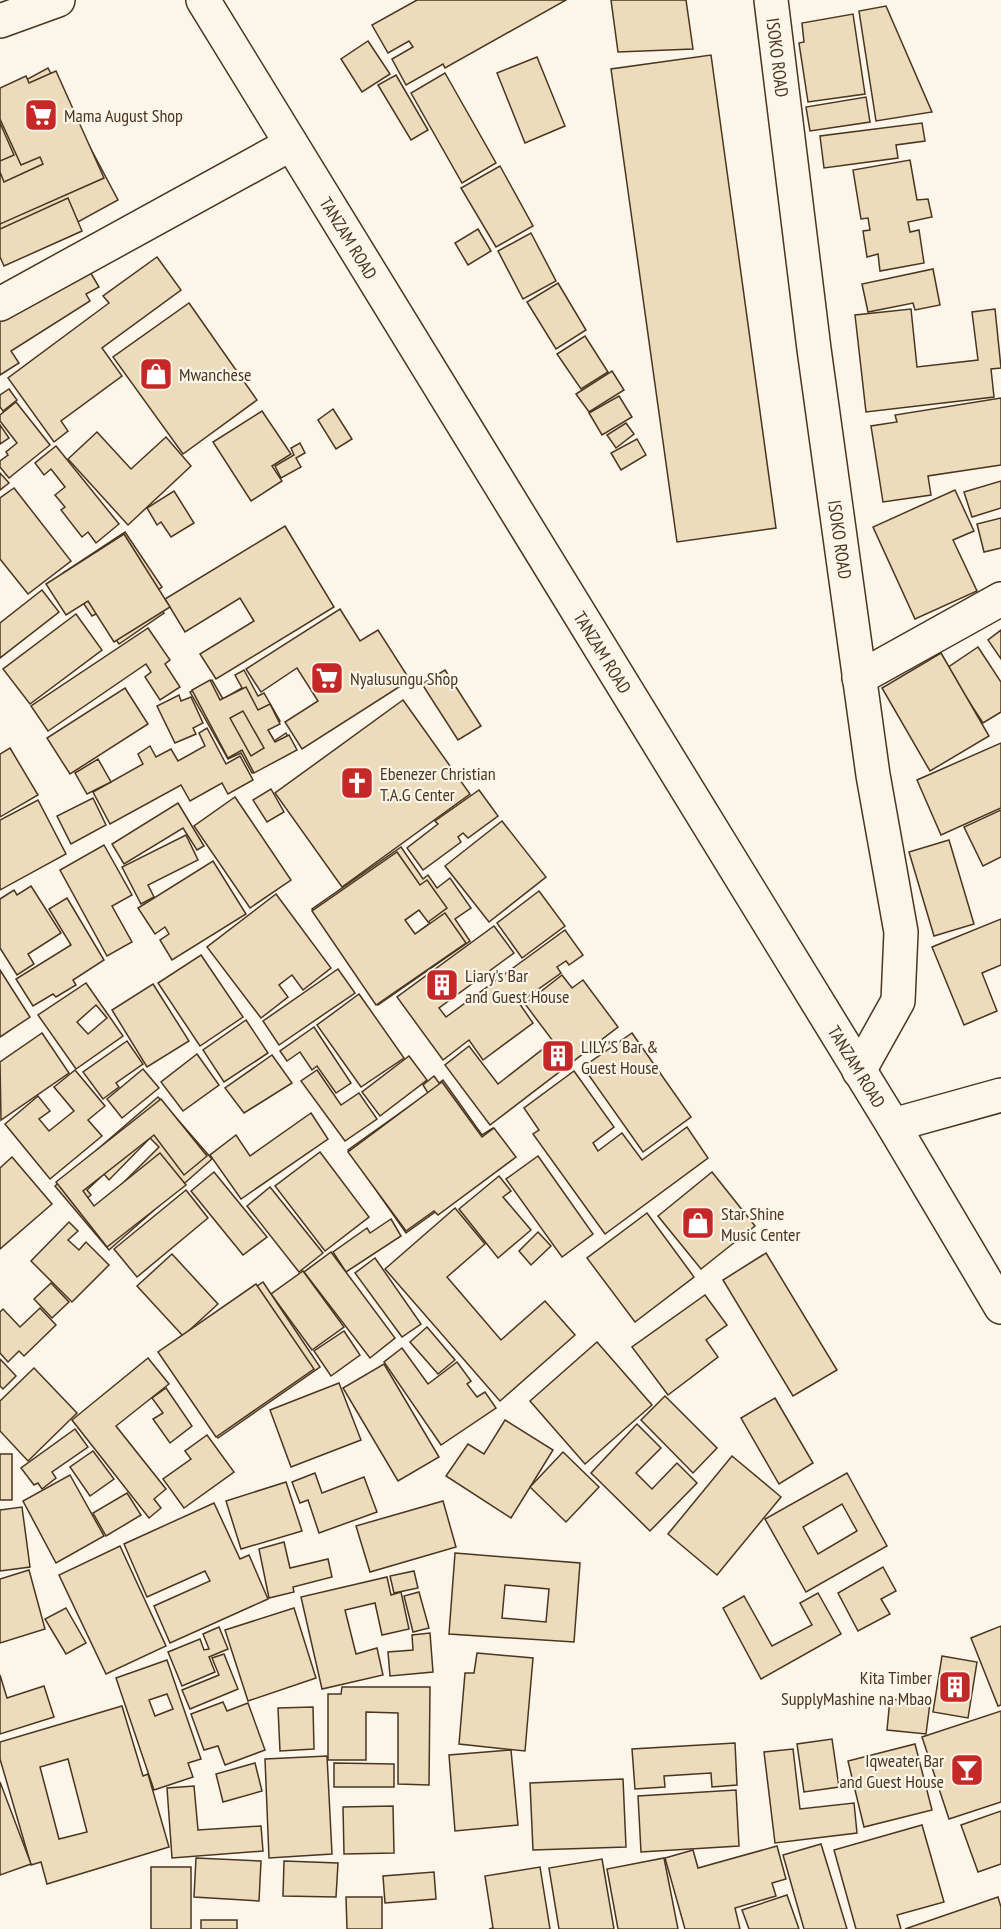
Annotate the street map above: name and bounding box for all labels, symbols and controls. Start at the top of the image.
street label: ISOKO ROAD [762,17,794,99]
supermarket icon: Mama August Shop [23,97,59,133]
place label: Mama August Shop [64,104,183,127]
street label: TANZAM ROAD [315,192,383,283]
shop icon: Mwanchese [138,356,174,392]
place label: Mwanchese [179,363,251,386]
street label: ISOKO ROAD [824,499,857,581]
street label: TANZAM ROAD [569,607,637,697]
supermarket icon: Nyalusungu Shop [309,660,345,696]
place label: Nyalusungu Shop [350,667,458,690]
place label: Ebenezer Christian T.A.G Center [380,762,496,806]
church icon: Ebenezer Christian T.A.G Center [339,765,375,801]
place label: Liary's Bar and Guest House [465,964,569,1008]
building icon: Liary's Bar and Guest House [424,967,460,1003]
street label: TANZAM ROAD [823,1021,891,1112]
place label: LILY'S Bar & Guest House [581,1035,659,1079]
building icon: LILY'S Bar & Guest House [540,1038,576,1074]
place label: Star Shine Music Center [721,1202,800,1246]
shop icon: Star Shine Music Center [680,1205,716,1241]
place label: Kita Timber SupplyMashine na Mbao [781,1666,932,1710]
building icon: Kita Timber SupplyMashine na Mbao [937,1669,973,1705]
place label: Iqweater Bar and Guest House [840,1749,944,1793]
bar icon: Iqweater Bar and Guest House [949,1752,985,1788]

